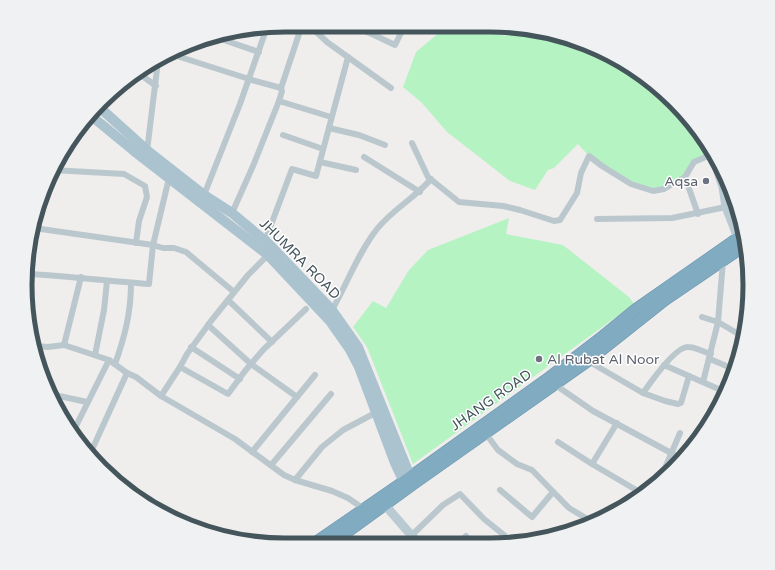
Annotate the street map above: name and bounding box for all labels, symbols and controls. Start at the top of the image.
place label: Aqsa [664,173,698,190]
marker: Aqsa [701,176,711,186]
street label: JHUMRA ROAD [256,215,344,303]
place label: Al Rubat Al Noor [547,351,660,368]
marker: Al Rubat Al Noor [534,354,544,364]
street label: JHANG ROAD [447,366,535,434]

